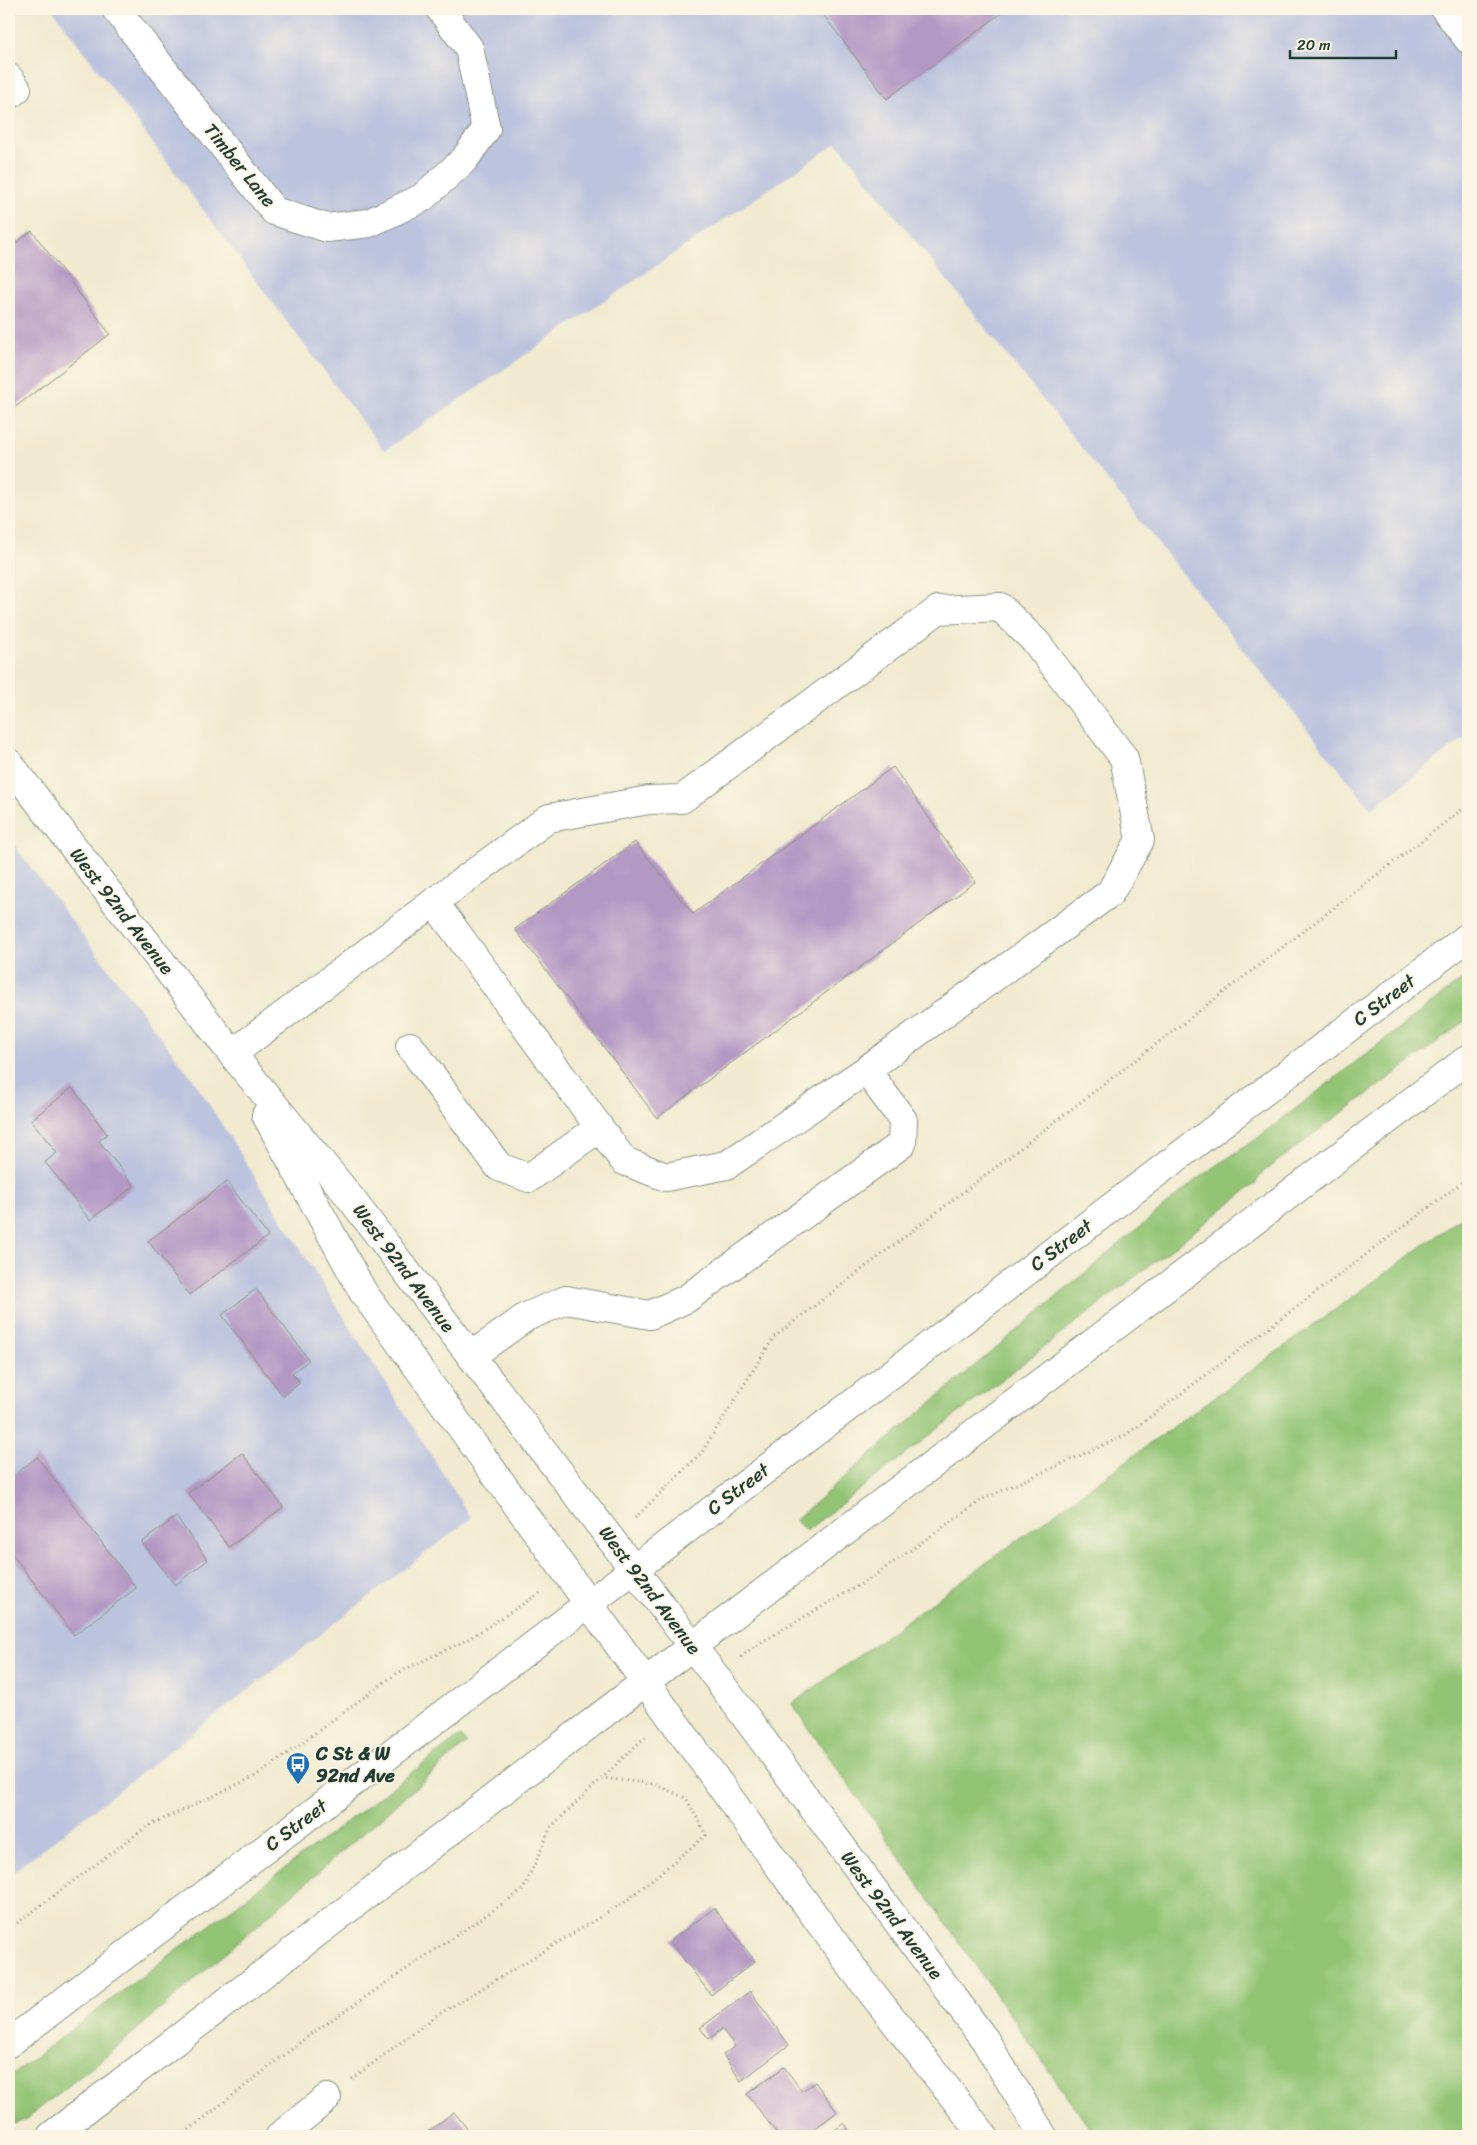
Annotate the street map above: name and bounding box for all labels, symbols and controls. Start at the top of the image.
scale bar [1290,28,1396,60]
text: 20 m [1297,32,1331,58]
street label: Timber Lane [195,115,285,215]
street label: West 92nd Avenue [61,840,183,982]
street label: C Street [1345,964,1424,1035]
street label: West 92nd Avenue [344,1196,464,1340]
street label: C Street [1022,1209,1101,1280]
street label: C Street [699,1453,778,1524]
street label: West 92nd Avenue [590,1518,710,1662]
place label: C St & W 92nd Ave [315,1737,395,1792]
bus stop icon: C St & W 92nd Ave [285,1751,311,1785]
street label: C Street [257,1789,336,1860]
street label: West 92nd Avenue [832,1843,952,1987]

